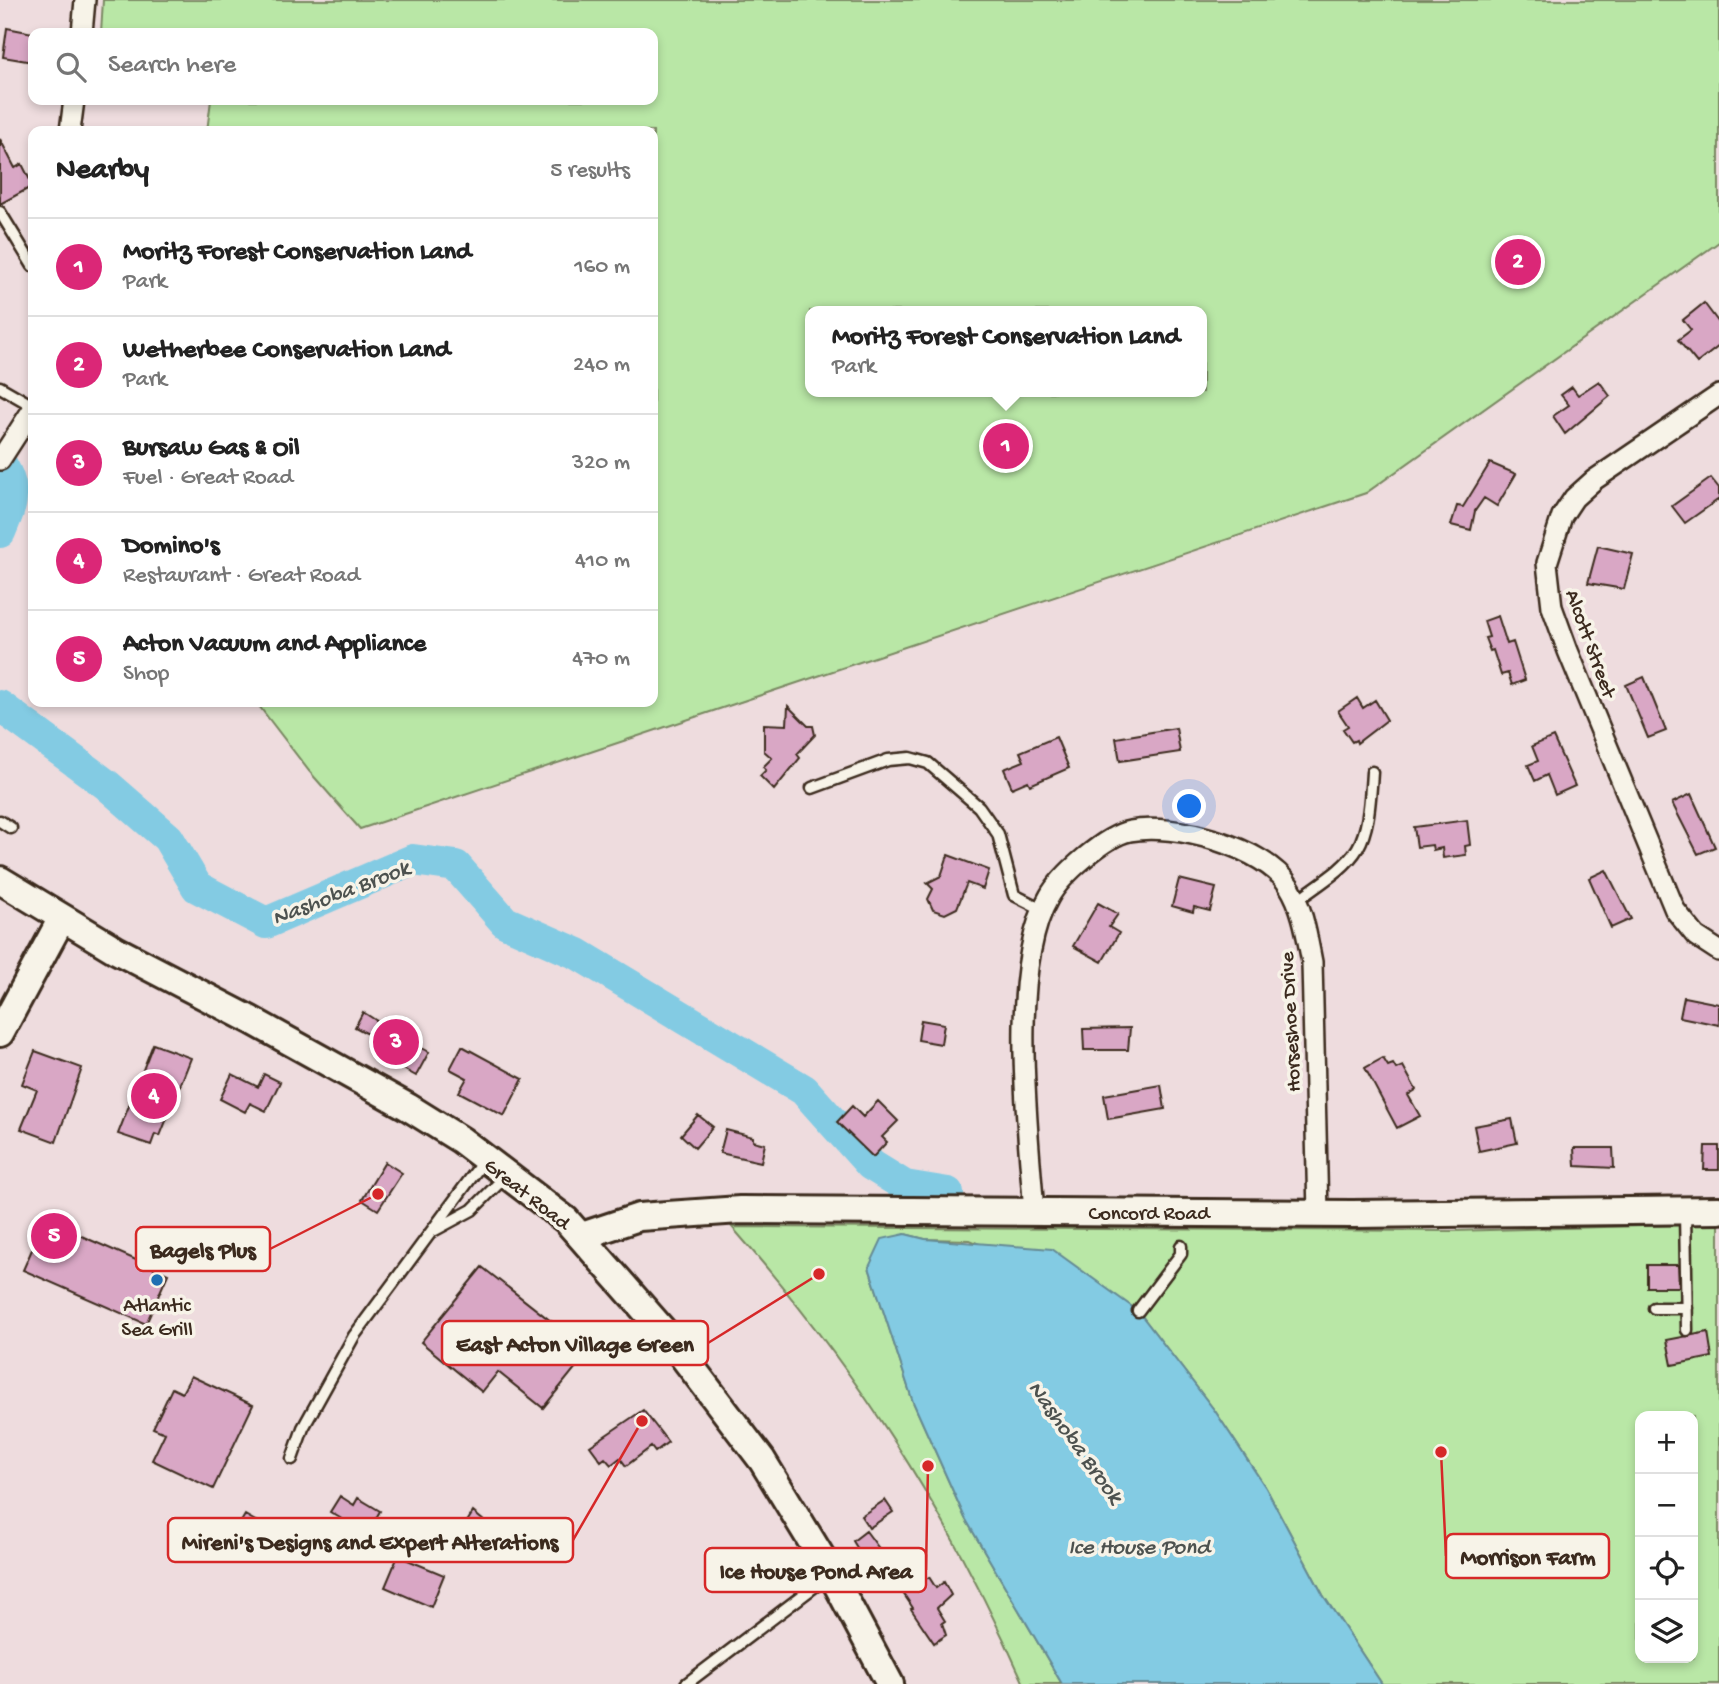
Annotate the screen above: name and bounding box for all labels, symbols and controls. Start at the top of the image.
search box [28,28,658,105]
icon: search [52,48,90,86]
text: Search here [108,51,236,82]
text: Nearby [56,154,149,189]
text: 5 results [550,158,630,185]
pin: 2 [1495,236,1541,288]
text: Moritz Forest Conservation Land [123,238,471,269]
text: 1 [74,254,84,281]
text: 160 m [574,254,630,281]
text: Park [123,269,167,296]
popup [805,306,1207,397]
text: Moritz Forest Conservation Land [832,323,1180,354]
text: Wetherbee Conservation Land [123,336,450,367]
text: 2 [73,352,85,379]
text: 240 m [573,352,630,379]
text: Park [832,354,876,381]
text: Park [123,367,167,394]
pin: 1 [983,420,1029,472]
text: Bursaw Gas & Oil [123,434,300,465]
text: 3 [73,450,85,477]
text: 320 m [572,450,630,477]
text: Fuel · Great Road [123,465,293,492]
text: Domino's [123,532,220,563]
text: 4 [74,548,84,575]
text: 410 m [575,548,630,575]
text: Restaurant · Great Road [123,563,360,590]
street label: Alcott Street [1558,587,1621,704]
text: Acton Vacuum and Appliance [123,630,426,661]
text: 5 [73,646,85,673]
text: 470 m [572,646,630,673]
text: Shop [123,661,169,688]
your location [1172,789,1206,823]
water label: Nashoba Brook [269,855,416,933]
street label: Horseshoe Drive [1276,950,1309,1093]
pin: 3 [373,1016,419,1068]
pin: 4 [131,1070,177,1122]
street label: Great Road [478,1154,575,1238]
street label: Concord Road [1089,1203,1211,1228]
pin: 5 [31,1210,77,1262]
callout: Bagels Plus [136,1227,270,1271]
text: Bagels Plus [149,1239,257,1266]
marker: Atlantic Sea Grill [149,1272,165,1288]
place label: Atlantic Sea Grill [121,1295,193,1344]
callout: East Acton Village Green [442,1321,708,1365]
text: East Acton Village Green [456,1333,695,1360]
water label: Nashoba Brook [1021,1376,1129,1512]
map controls [1635,1411,1698,1663]
button: + [1635,1411,1698,1474]
button: − [1635,1474,1698,1537]
callout: Mireni's Designs and Expert Alterations [168,1518,573,1562]
text: Mireni's Designs and Expert Alterations [182,1531,560,1558]
callout: Morrison Farm [1446,1534,1609,1578]
water label: Ice House Pond [1068,1535,1212,1562]
button: locate [1635,1537,1698,1600]
text: Morrison Farm [1461,1546,1596,1573]
callout: Ice House Pond Area [705,1548,926,1592]
text: Ice House Pond Area [719,1560,914,1587]
button: layers [1635,1600,1698,1663]

